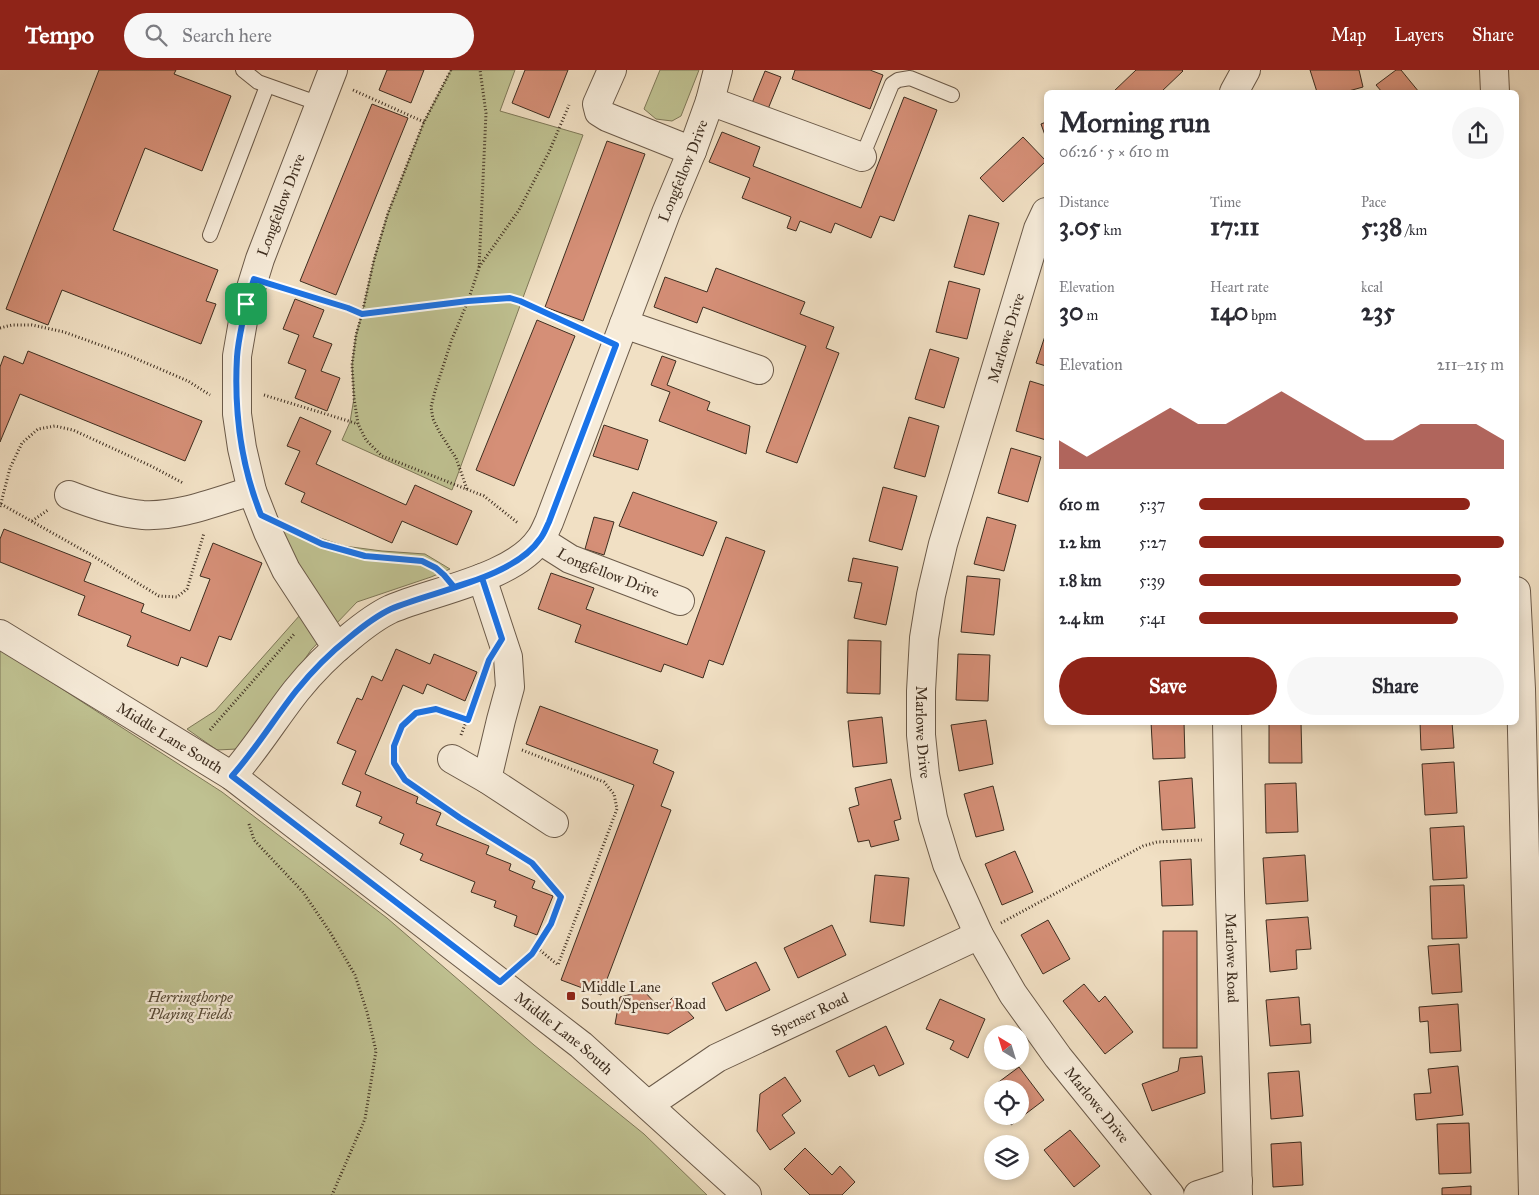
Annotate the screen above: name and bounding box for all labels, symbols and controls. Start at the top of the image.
search box [124,13,474,58]
text: Tempo [25,20,94,50]
icon: search [142,21,170,49]
text: Search here [182,24,272,47]
text: Map [1331,24,1366,46]
text: Layers [1394,24,1444,46]
text: Share [1472,24,1514,46]
text: Morning run [1059,105,1210,140]
button: share [1452,107,1504,159]
street label: Longfellow Drive [655,117,712,224]
text: 06:26 · 5 × 610 m [1059,142,1169,161]
street label: Longfellow Drive [253,151,309,259]
text: Distance [1059,194,1109,211]
text: Time [1210,194,1241,211]
text: Pace [1361,194,1386,211]
text: 3.05 [1059,211,1100,242]
text: 17:11 [1210,211,1259,242]
text: 5:38 [1361,211,1402,242]
text: km [1100,222,1122,239]
text: /km [1402,222,1427,239]
text: Elevation [1059,279,1115,296]
text: Heart rate [1210,279,1269,296]
text: kcal [1361,279,1383,296]
pin [225,283,267,325]
icon: arrive [232,290,260,318]
street label: Marlowe Drive [984,291,1028,385]
text: 30 [1059,296,1084,327]
text: 140 [1210,296,1248,327]
text: 235 [1361,296,1395,327]
text: m [1084,307,1098,324]
text: bpm [1248,307,1277,324]
text: Elevation [1059,355,1123,374]
text: 211–215 m [1437,355,1504,374]
text: 610 m [1059,495,1100,514]
text: 5:37 [1139,495,1165,514]
text: 1.2 km [1059,533,1101,552]
text: 5:27 [1139,533,1166,552]
street label: Longfellow Drive [554,544,662,601]
text: 1.8 km [1059,571,1101,590]
text: 5:39 [1139,571,1165,590]
text: 2.4 km [1059,609,1104,628]
text: 5:41 [1139,609,1166,628]
button: Save [1059,657,1277,715]
button: Share [1287,657,1504,715]
street label: Marlowe Drive [912,686,935,780]
street label: Middle Lane South [113,699,227,778]
street label: Marlowe Road [1222,913,1242,1004]
place label: Middle Lane South/Spenser Road [581,978,706,1013]
park label: Herringthorpe Playing Fields [146,988,233,1023]
street label: Middle Lane South [511,988,617,1079]
street label: Spenser Road [768,988,852,1040]
marker: Middle Lane South/Spenser Road [565,990,577,1002]
north arrow [984,1025,1029,1070]
map controls [984,1025,1029,1180]
street label: Marlowe Drive [1061,1063,1133,1147]
button: locate [984,1080,1029,1125]
button: layers [984,1135,1029,1180]

